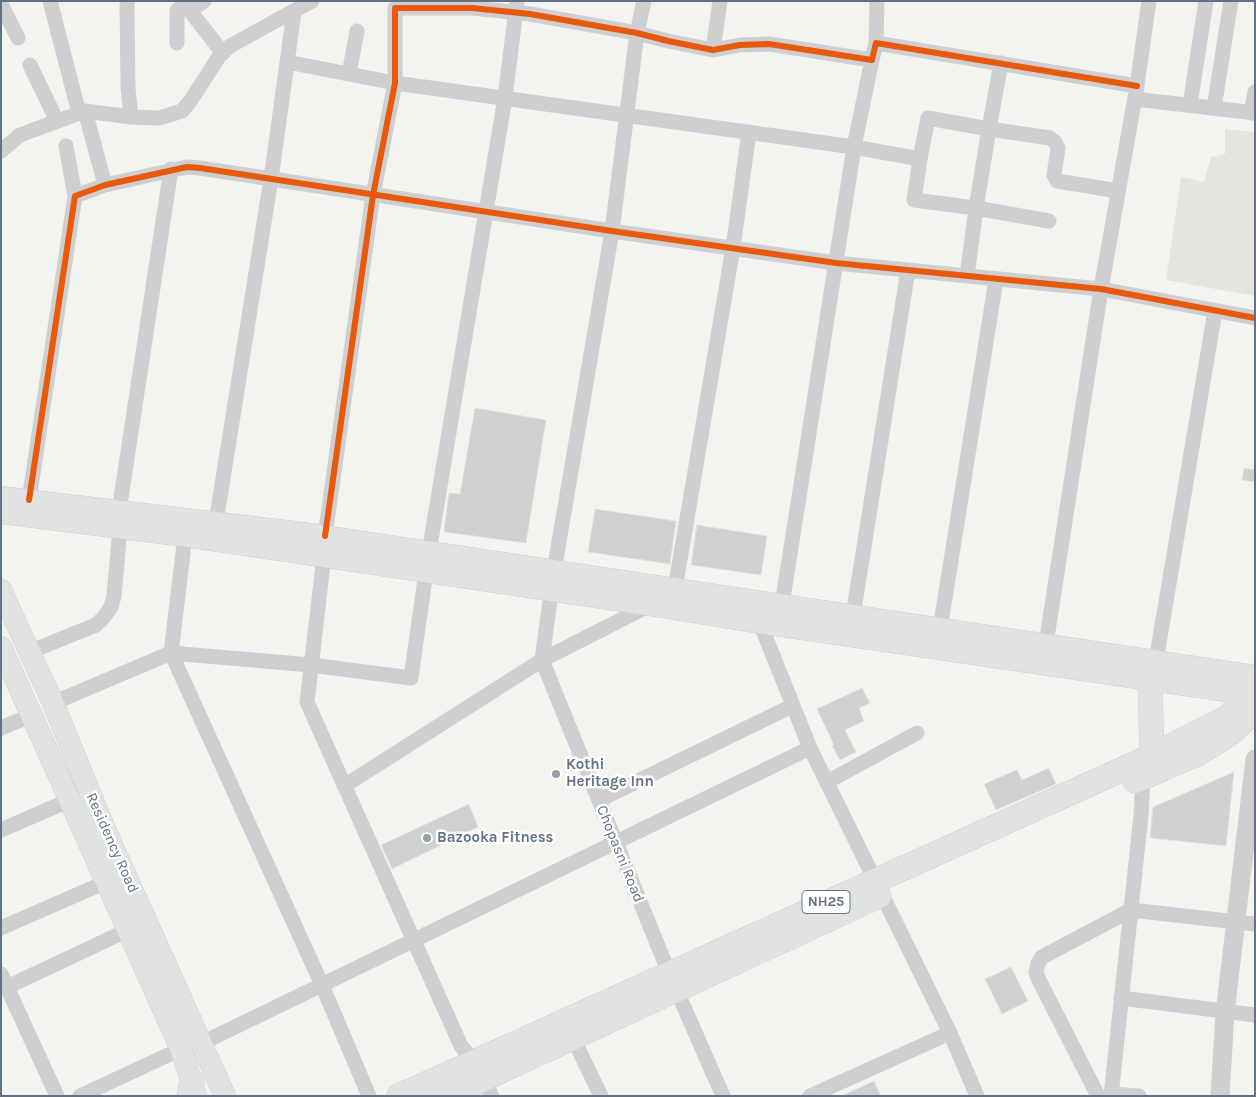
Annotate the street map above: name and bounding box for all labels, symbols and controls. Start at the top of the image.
place label: Kothi Heritage Inn [566,756,654,791]
marker: Kothi Heritage Inn [550,768,562,780]
street label: Residency Road [82,790,142,896]
street label: Chopasni Road [592,803,648,905]
place label: Bazooka Fitness [437,829,553,847]
marker: Bazooka Fitness [421,832,433,844]
road number: NH25 [802,890,850,914]

